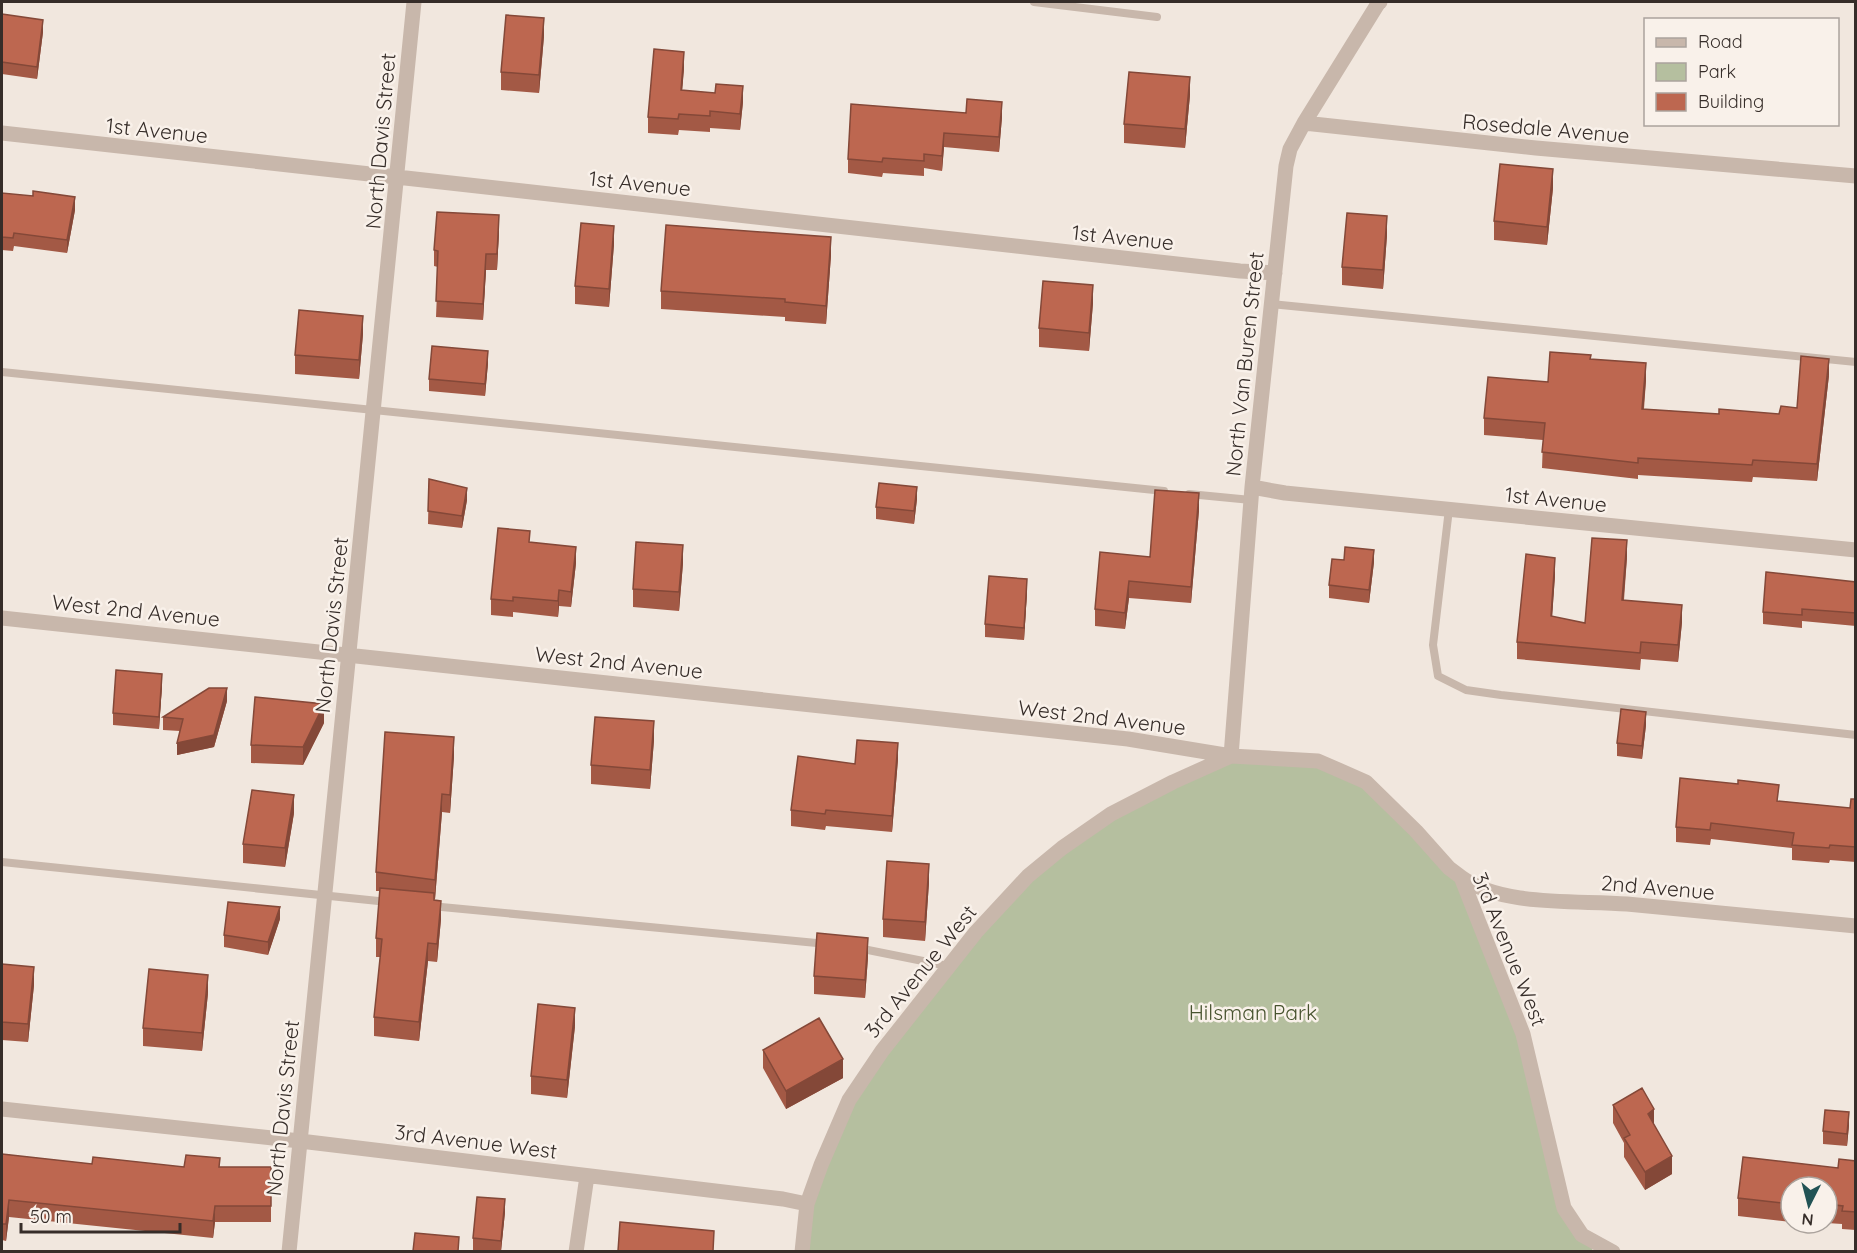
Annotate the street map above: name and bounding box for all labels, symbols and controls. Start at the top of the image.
legend [1644,18,1839,126]
text: Road [1698,30,1743,53]
street label: North Davis Street [359,52,401,230]
text: Park [1698,60,1736,83]
text: Building [1698,90,1764,113]
street label: Rosedale Avenue [1461,108,1631,148]
street label: 1st Avenue [105,112,209,148]
street label: 1st Avenue [588,165,692,201]
street label: 1st Avenue [1071,219,1175,255]
street label: North Van Buren Street [1219,251,1269,477]
street label: 1st Avenue [1504,481,1608,517]
street label: North Davis Street [309,536,353,714]
street label: West 2nd Avenue [51,588,221,632]
street label: West 2nd Avenue [534,640,704,684]
street label: West 2nd Avenue [1017,694,1187,740]
street label: 3rd Avenue West [1467,868,1553,1030]
street label: 2nd Avenue [1600,869,1716,905]
street label: 3rd Avenue West [858,899,982,1043]
park label: Hilsman Park [1189,999,1317,1025]
street label: North Davis Street [260,1019,304,1197]
street label: 3rd Avenue West [393,1118,559,1164]
north arrow [1779,1175,1839,1235]
scale bar [21,1196,180,1234]
text: 50 m [30,1205,72,1228]
text: N [1801,1209,1814,1230]

